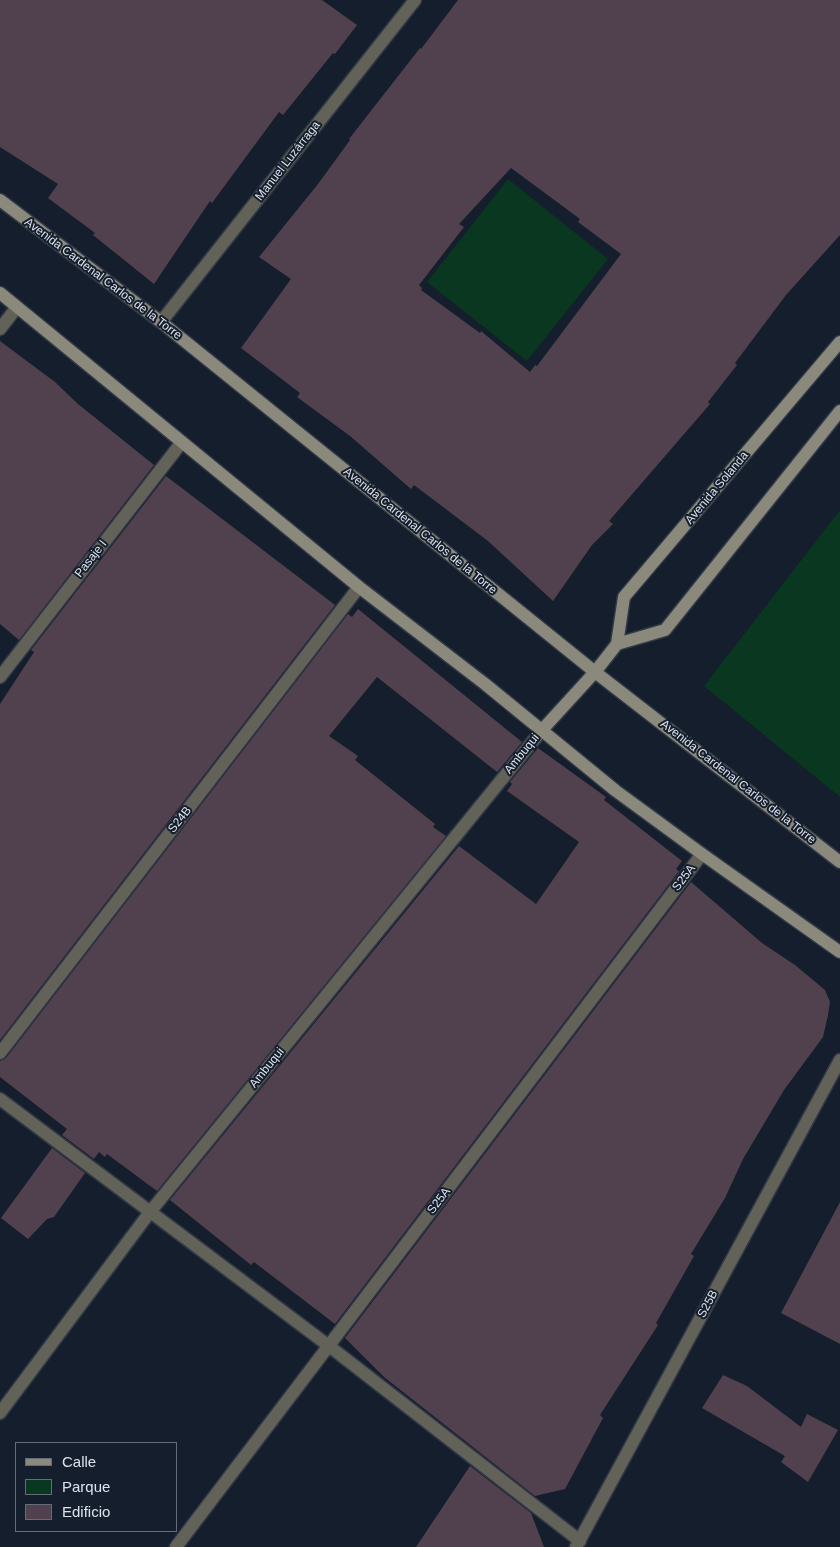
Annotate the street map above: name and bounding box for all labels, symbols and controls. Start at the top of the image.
street label: Manuel Luzárraga [253,118,323,204]
street label: Avenida Cardenal Carlos de la Torre [22,215,184,343]
street label: Avenida Solanda [682,449,752,527]
street label: Avenida Cardenal Carlos de la Torre [340,465,500,597]
street label: Pasaje I [72,537,110,581]
street label: Avenida Cardenal Carlos de la Torre [657,717,819,847]
street label: Ambuqui [502,731,542,777]
street label: S24B [165,804,195,836]
street label: S25A [669,862,699,894]
street label: Ambuqui [247,1045,287,1091]
street label: S25A [424,1185,454,1217]
street label: S25B [695,1288,721,1320]
legend [15,1442,178,1532]
text: Calle [62,1453,96,1470]
text: Parque [62,1478,110,1495]
text: Edificio [62,1503,110,1520]

